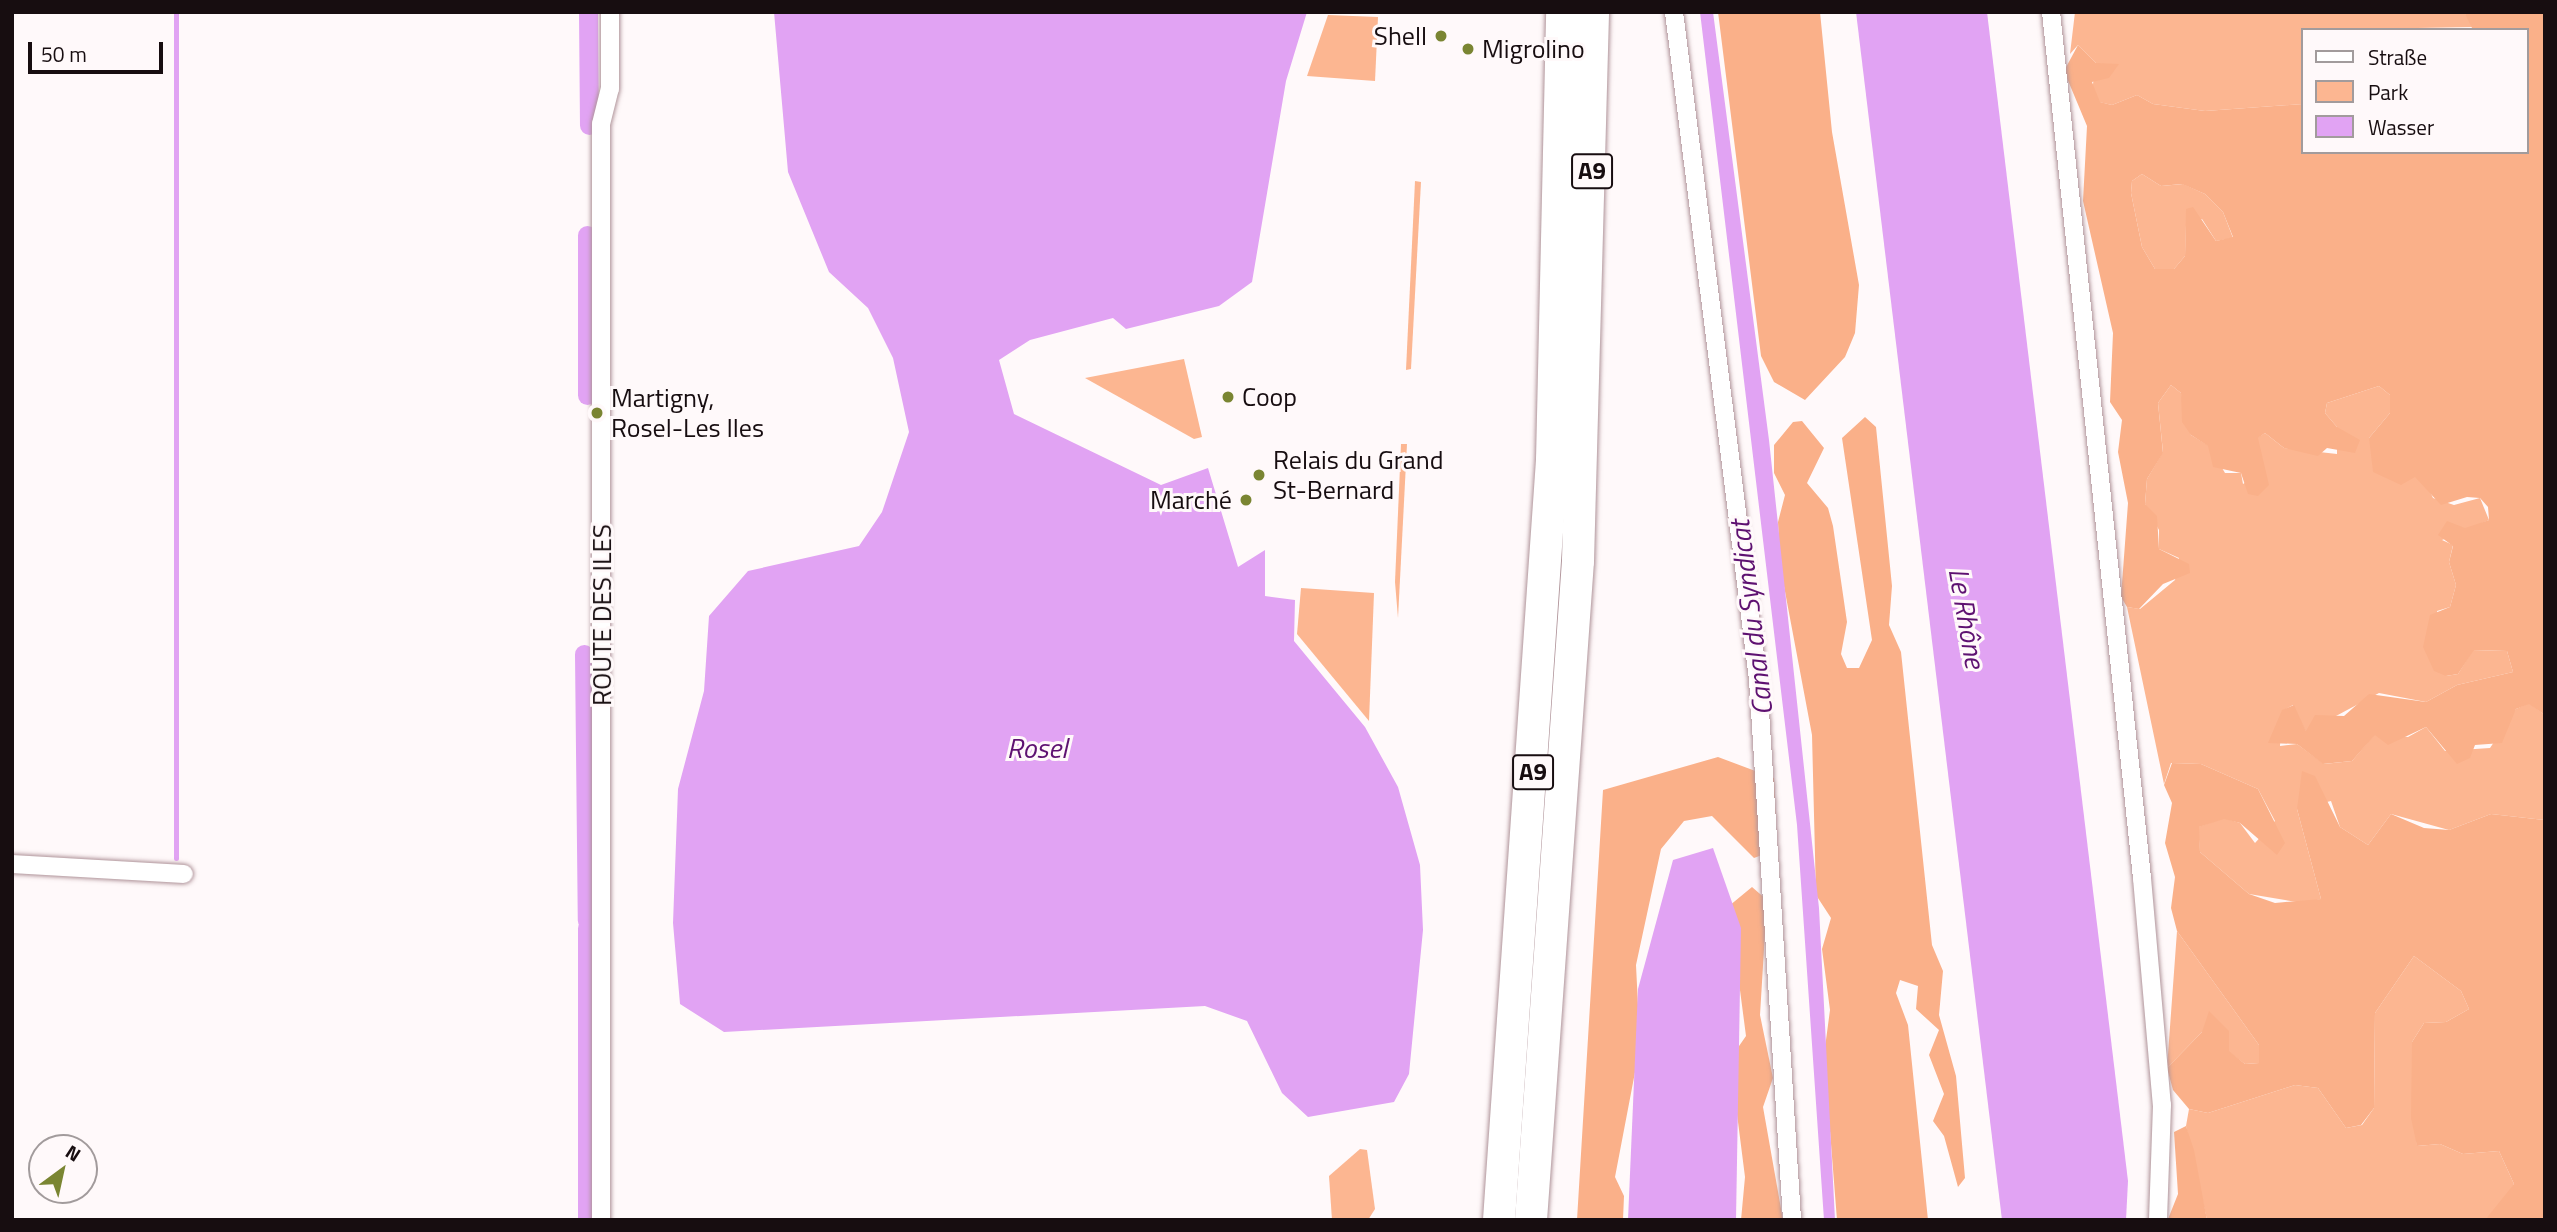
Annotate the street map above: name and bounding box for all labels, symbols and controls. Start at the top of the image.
place label: Shell [1374,20,1427,52]
scale bar [32,28,166,72]
marker: Shell [1433,28,1449,44]
legend [2302,28,2529,154]
place label: Migrolino [1482,33,1585,65]
text: 50 m [41,38,87,70]
marker: Migrolino [1460,41,1476,57]
text: Straße [2368,41,2427,73]
text: Park [2368,76,2408,108]
text: Wasser [2368,111,2434,143]
road number: A9 [1571,150,1613,191]
place label: Coop [1242,381,1297,413]
place label: Martigny, Rosel-Les Iles [611,382,764,444]
marker: Coop [1220,389,1236,405]
marker: Martigny, Rosel-Les Iles [589,405,605,421]
place label: Relais du Grand St-Bernard [1273,444,1443,505]
marker: Relais du Grand St-Bernard [1251,467,1267,483]
place label: Marché [1150,484,1232,516]
marker: Marché [1238,492,1254,508]
water label: Canal du Syndicat [1722,519,1780,717]
street label: ROUTE DES ILES [586,524,618,706]
water label: Le Rhône [1942,565,1992,671]
water label: Rosel [1007,731,1067,765]
road number: A9 [1512,752,1554,792]
north arrow [28,1134,98,1204]
text: N [60,1137,87,1168]

